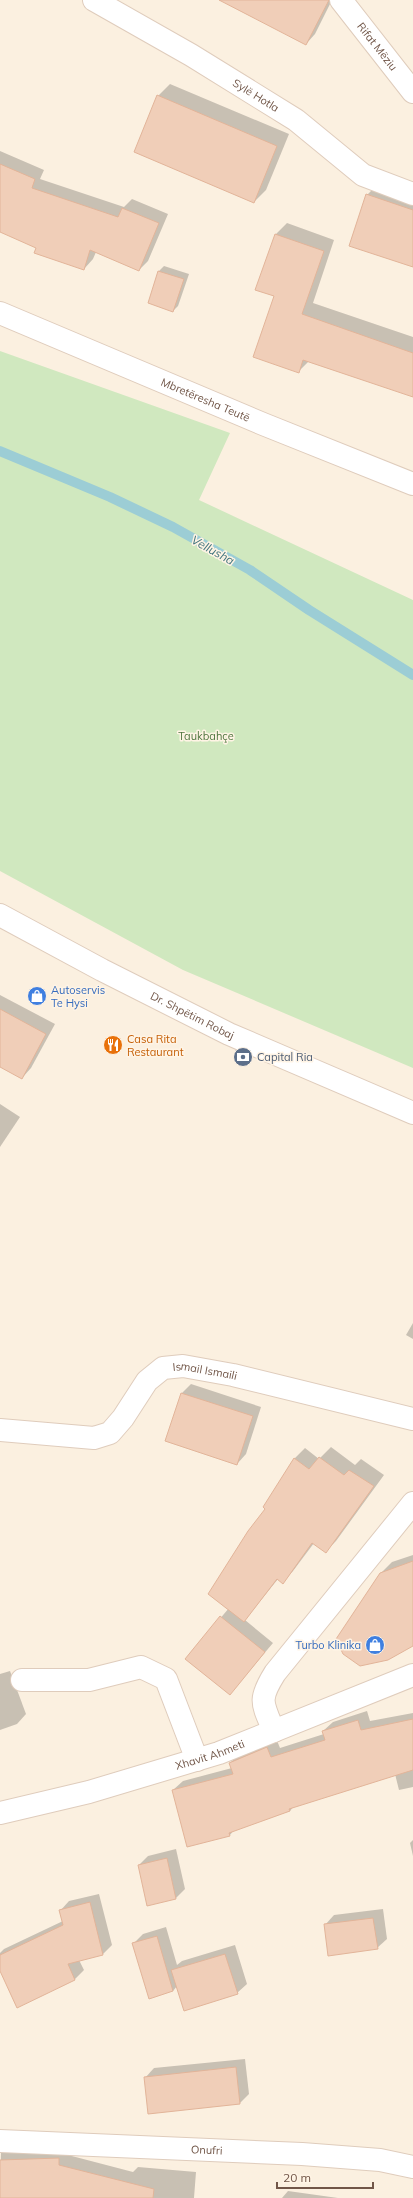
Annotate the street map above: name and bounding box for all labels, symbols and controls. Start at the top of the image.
street label: Rifat Mëziu [354,20,401,73]
street label: Sylë Hotla [230,76,282,115]
street label: Mbretëresha Teutë [159,375,252,425]
water label: Vellusha [189,532,237,568]
park label: Taukbahçe [178,729,234,743]
place label: Autoservis Te Hysi [51,983,105,1010]
shop icon: Autoservis Te Hysi [26,985,48,1007]
street label: Dr. Shpëtim Robaj [148,989,236,1042]
place label: Casa Rita Restaurant [127,1032,184,1059]
restaurant icon: Casa Rita Restaurant [102,1034,124,1056]
bank icon: Capital Ria [232,1046,254,1068]
place label: Capital Ria [257,1050,313,1064]
street label: Ismail Ismaili [172,1359,239,1383]
shop icon: Turbo Klinika [364,1634,386,1656]
place label: Turbo Klinika [296,1638,361,1652]
street label: Xhavit Ahmeti [174,1736,247,1773]
street label: Onufri [191,2142,223,2158]
scale bar [277,2164,373,2190]
text: 20 m [283,2170,311,2185]

